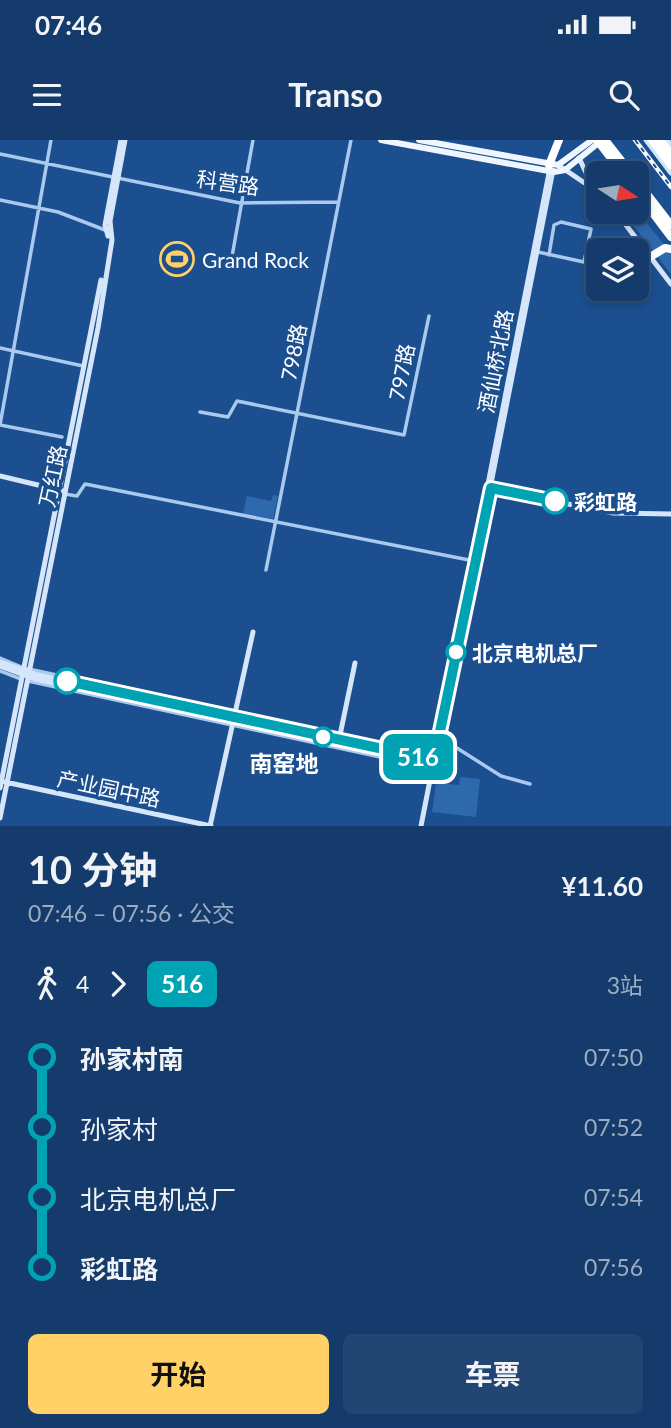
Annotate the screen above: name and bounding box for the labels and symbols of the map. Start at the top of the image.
north arrow [586,161,649,224]
street label: 科营路 [195,165,261,199]
sports icon: Grand Rock [158,240,196,278]
place label: Grand Rock [202,247,309,272]
street label: 酒仙桥北路 [473,307,517,415]
street label: 798路 [275,321,311,383]
street label: 797路 [383,341,419,403]
street label: 万红路 [33,443,71,509]
marker: 彩虹路 [542,488,568,514]
place label: 彩虹路 [574,489,637,514]
place label: 北京电机总厂 [472,640,598,665]
marker: 北京电机总厂 [446,642,466,662]
unlabelled marker [54,668,80,694]
unlabelled marker [313,727,333,747]
line badge: 516 [378,734,458,780]
district label: 南窑地 [250,749,319,777]
street label: 产业园中路 [55,765,163,811]

